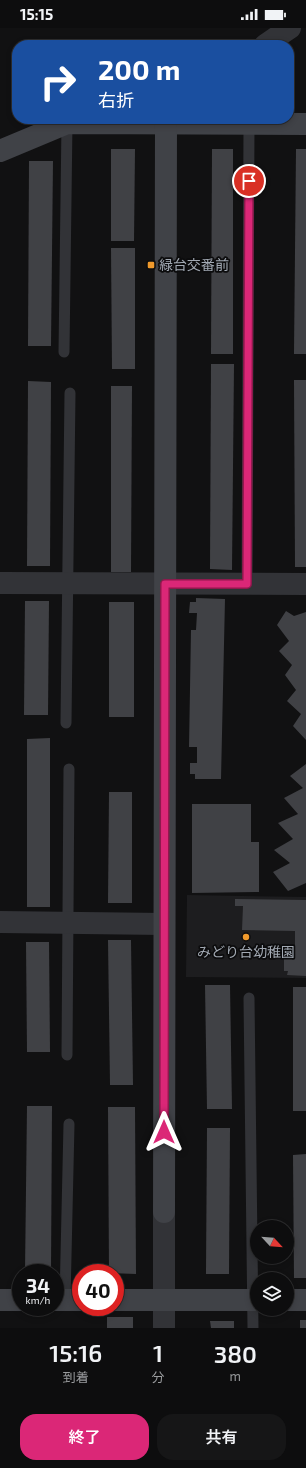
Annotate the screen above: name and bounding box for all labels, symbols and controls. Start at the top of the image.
text: 15:15 [20,5,53,23]
text: 200 m [98,52,180,86]
icon: right [32,56,84,108]
text: 右折 [98,89,134,111]
pin [232,164,266,198]
icon: arrive [238,170,260,192]
place label: 緑台交番前 [159,256,229,273]
marker: 緑台交番前 [146,260,156,270]
marker: みどり台幼稚園 [241,932,251,942]
place label: みどり台幼稚園 [197,943,295,960]
position arrow [143,1111,185,1153]
north arrow [250,1220,294,1264]
map controls [250,1220,294,1316]
speed limit sign: 40 [72,1264,124,1316]
button: layers [250,1272,294,1316]
text: 34 [26,1273,50,1297]
text: km/h [26,1294,50,1306]
text: 15:16 [49,1338,102,1367]
text: 1 [153,1338,163,1367]
text: 380 [214,1339,257,1368]
text: m [230,1368,241,1384]
text: 到着 [63,1369,89,1385]
text: 分 [151,1369,164,1385]
button: 終了 [20,1414,149,1460]
button: 共有 [157,1414,286,1460]

